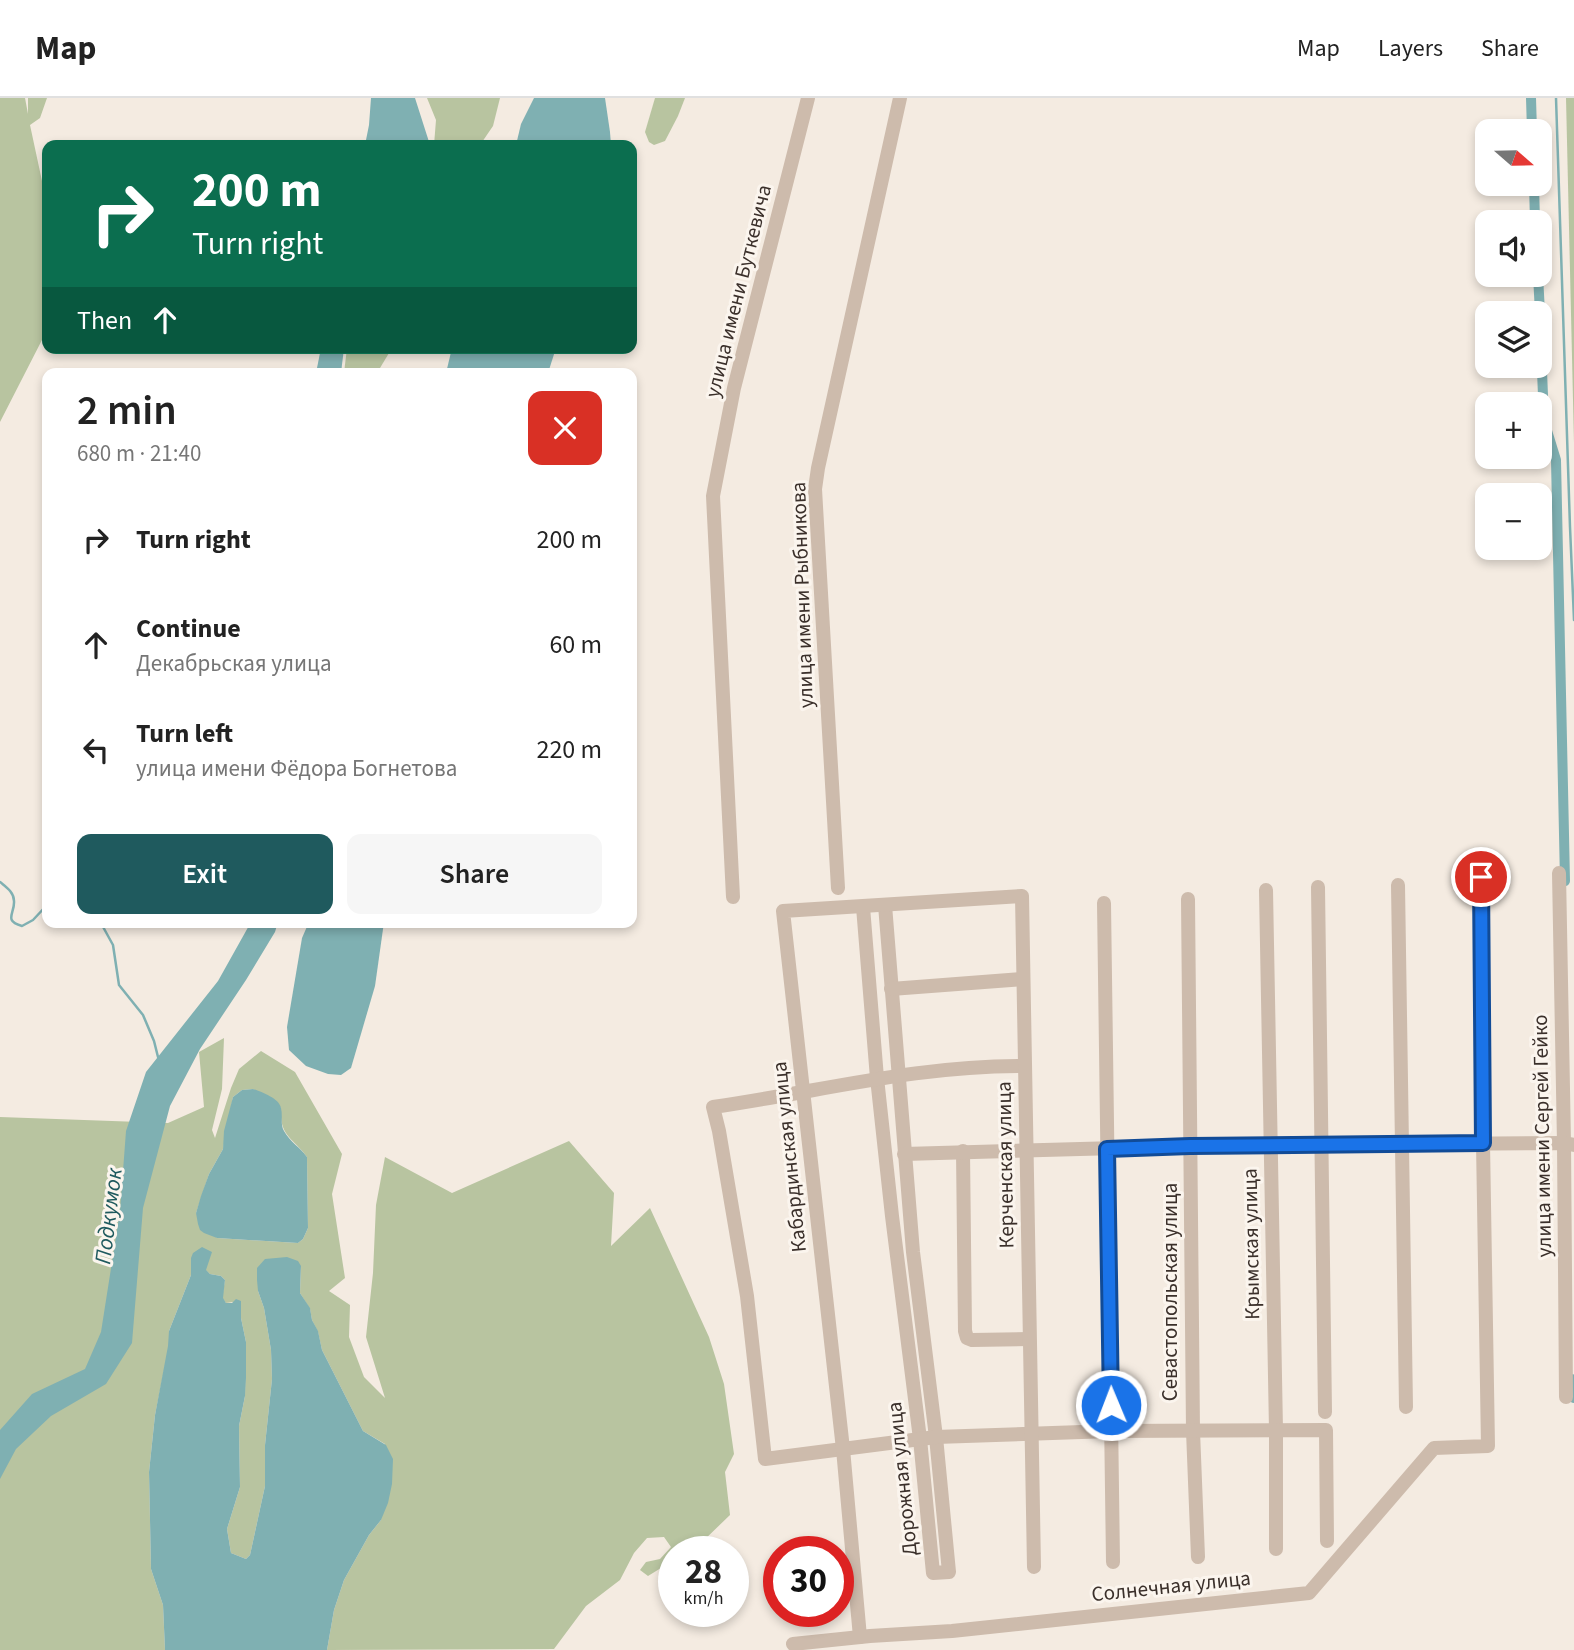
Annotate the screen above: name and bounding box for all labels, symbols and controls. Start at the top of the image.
text: Map [35,25,96,72]
text: Map [1297,31,1340,66]
text: Layers [1378,31,1443,66]
text: Share [1481,31,1539,66]
north arrow [1475,119,1552,196]
map controls [1475,119,1552,560]
text: 200 m [192,156,321,226]
icon: right [77,168,168,259]
street label: улица имени Буткевича [697,181,779,401]
button: sound [1475,210,1552,287]
text: Turn right [192,221,323,267]
icon: ahead [146,301,184,339]
button: layers [1475,301,1552,378]
text: Then [77,302,132,339]
text: 2 min [77,381,177,441]
button: close [528,391,602,465]
button: + [1475,392,1552,469]
text: 680 m · 21:40 [77,437,201,470]
street label: улица имени Рыбникова [783,481,821,709]
button: − [1475,483,1552,560]
icon: right [77,521,115,559]
text: Turn right [136,521,251,558]
text: 200 m [536,521,602,558]
text: Continue [136,610,241,647]
icon: ahead [77,626,115,664]
text: 60 m [549,626,602,663]
text: Декабрьская улица [136,647,332,680]
text: Turn left [136,715,233,752]
icon: left [77,731,115,769]
text: 220 m [536,731,602,768]
text: улица имени Фёдора Богнетова [136,752,457,785]
button: Exit [77,834,333,914]
button: Share [347,834,602,914]
pin [1451,847,1511,907]
icon: arrive [1462,858,1500,896]
street label: улица имени Сергей Гейко [1525,1014,1559,1258]
street label: Кабардинская улица [764,1060,814,1254]
street label: Керченская улица [989,1081,1021,1249]
water label: Подкумок [86,1165,131,1266]
street label: Крымская улица [1235,1168,1267,1320]
street label: Севастопольская улица [1155,1183,1185,1401]
position arrow [1074,1368,1148,1442]
street label: Дорожная улица [879,1400,925,1558]
speed limit sign: 30 [763,1536,854,1627]
text: 28 [685,1547,722,1597]
street label: Солнечная улица [1090,1563,1252,1609]
text: km/h [684,1586,723,1611]

